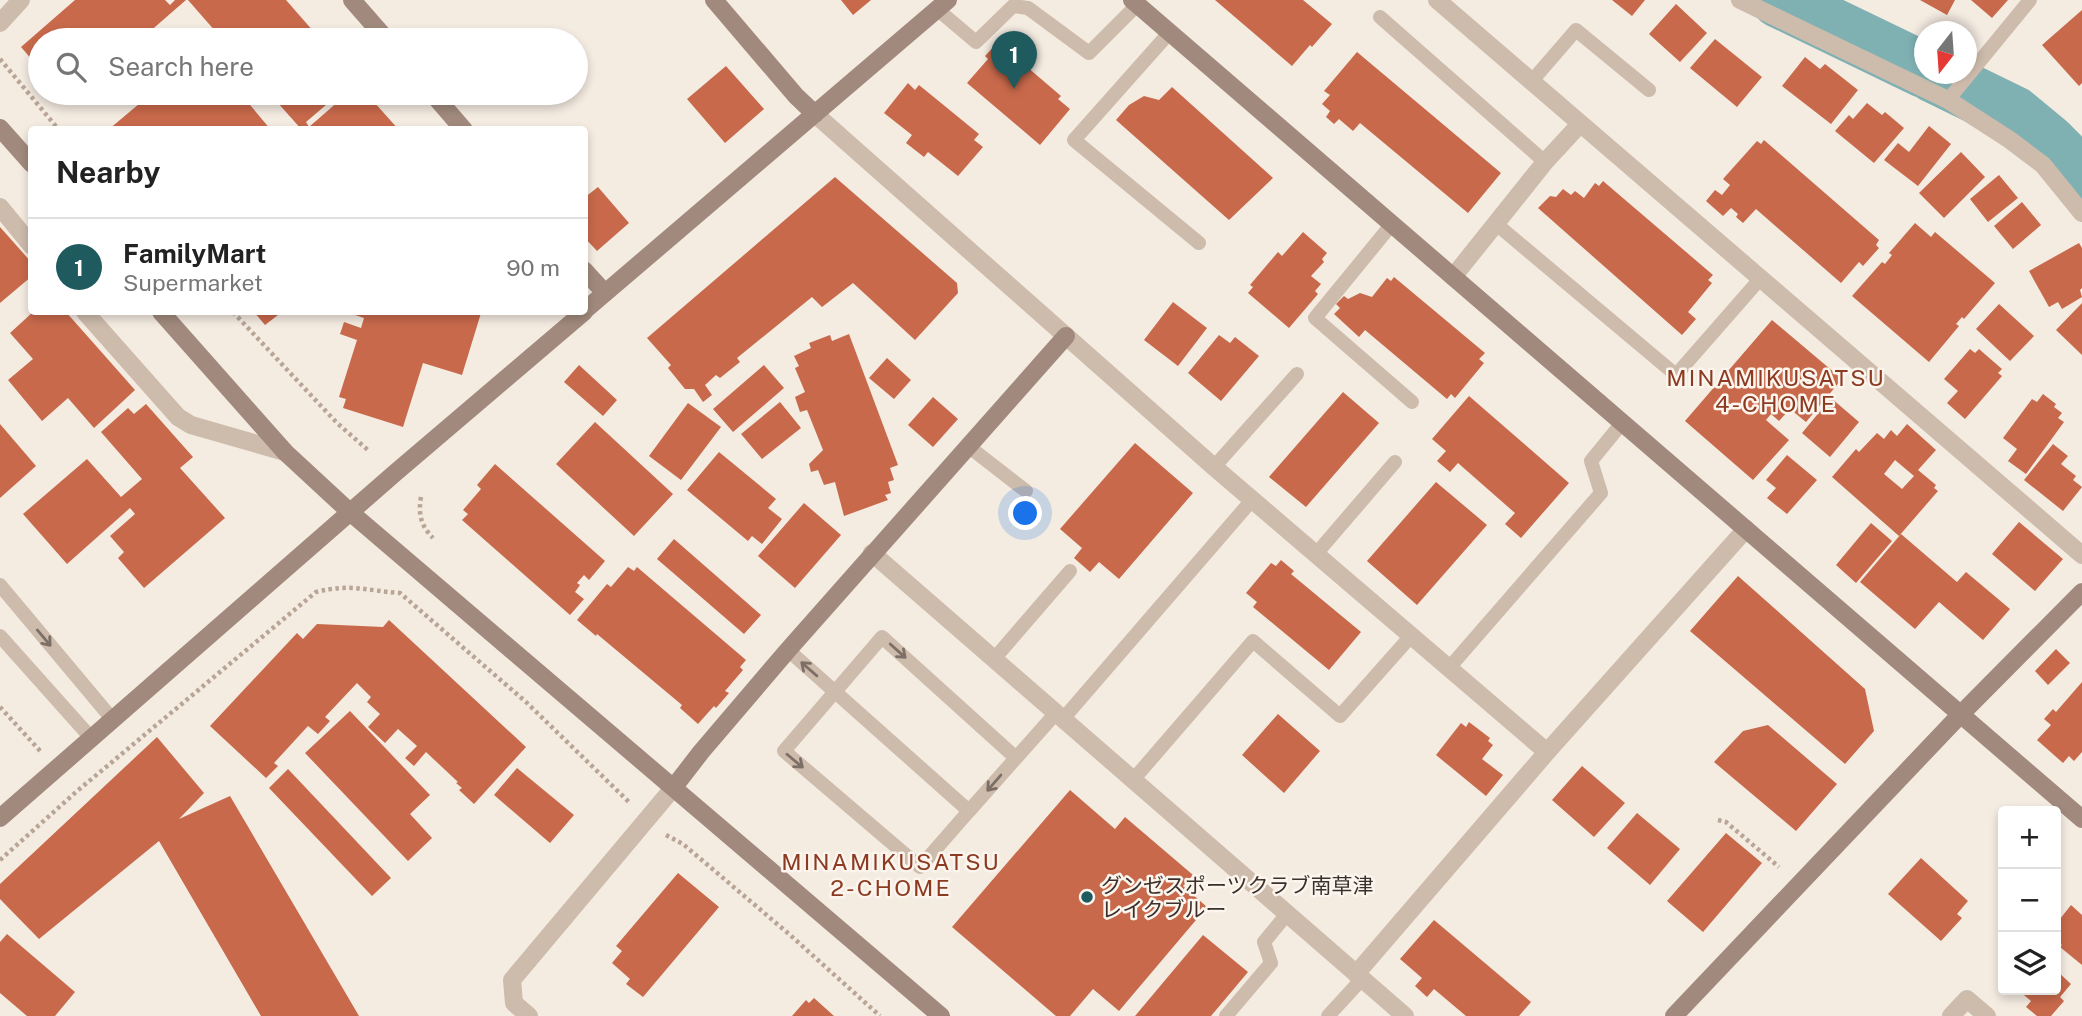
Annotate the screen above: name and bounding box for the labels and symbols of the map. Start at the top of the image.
north arrow [1914,21,1977,84]
pin: 1 [991,31,1037,89]
district label: MINAMIKUSATSU 4-CHOME [1666,364,1886,417]
your location [1008,496,1042,530]
one-way arrow [36,628,52,646]
one-way arrow [888,643,906,659]
one-way arrow [801,661,819,677]
one-way arrow [786,753,804,769]
one-way arrow [986,773,1002,791]
district label: MINAMIKUSATSU 2-CHOME [781,848,1001,901]
place label: グンゼスポーツクラブ南草津 レイクブルー [1101,873,1374,922]
marker: グンゼスポーツクラブ南草津 レイクブルー [1079,889,1095,905]

